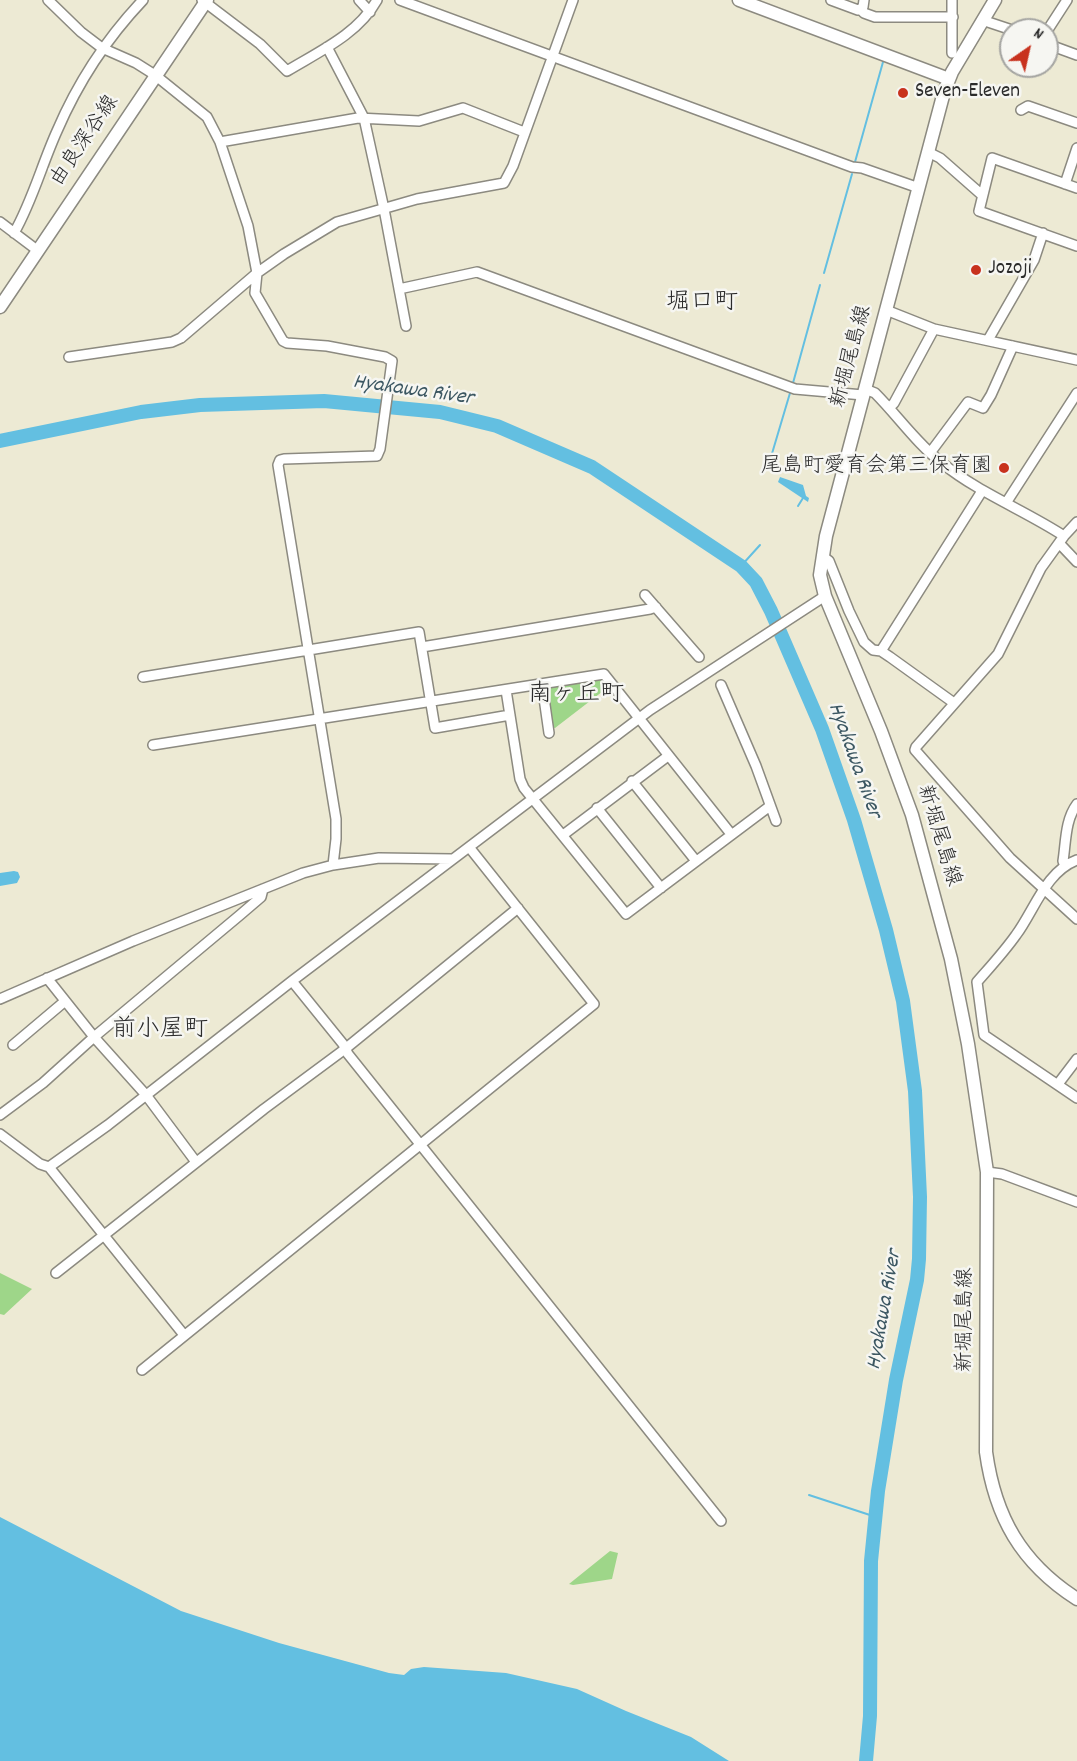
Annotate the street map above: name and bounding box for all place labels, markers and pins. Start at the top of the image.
place label: Seven-Eleven [915,80,1020,106]
marker: Seven-Eleven [896,86,910,100]
place label: Jozoji [988,257,1032,283]
marker: Jozoji [969,263,983,277]
place label: 尾島町愛育会第三保育園 [761,455,992,481]
marker: 尾島町愛育会第三保育園 [997,461,1011,475]

